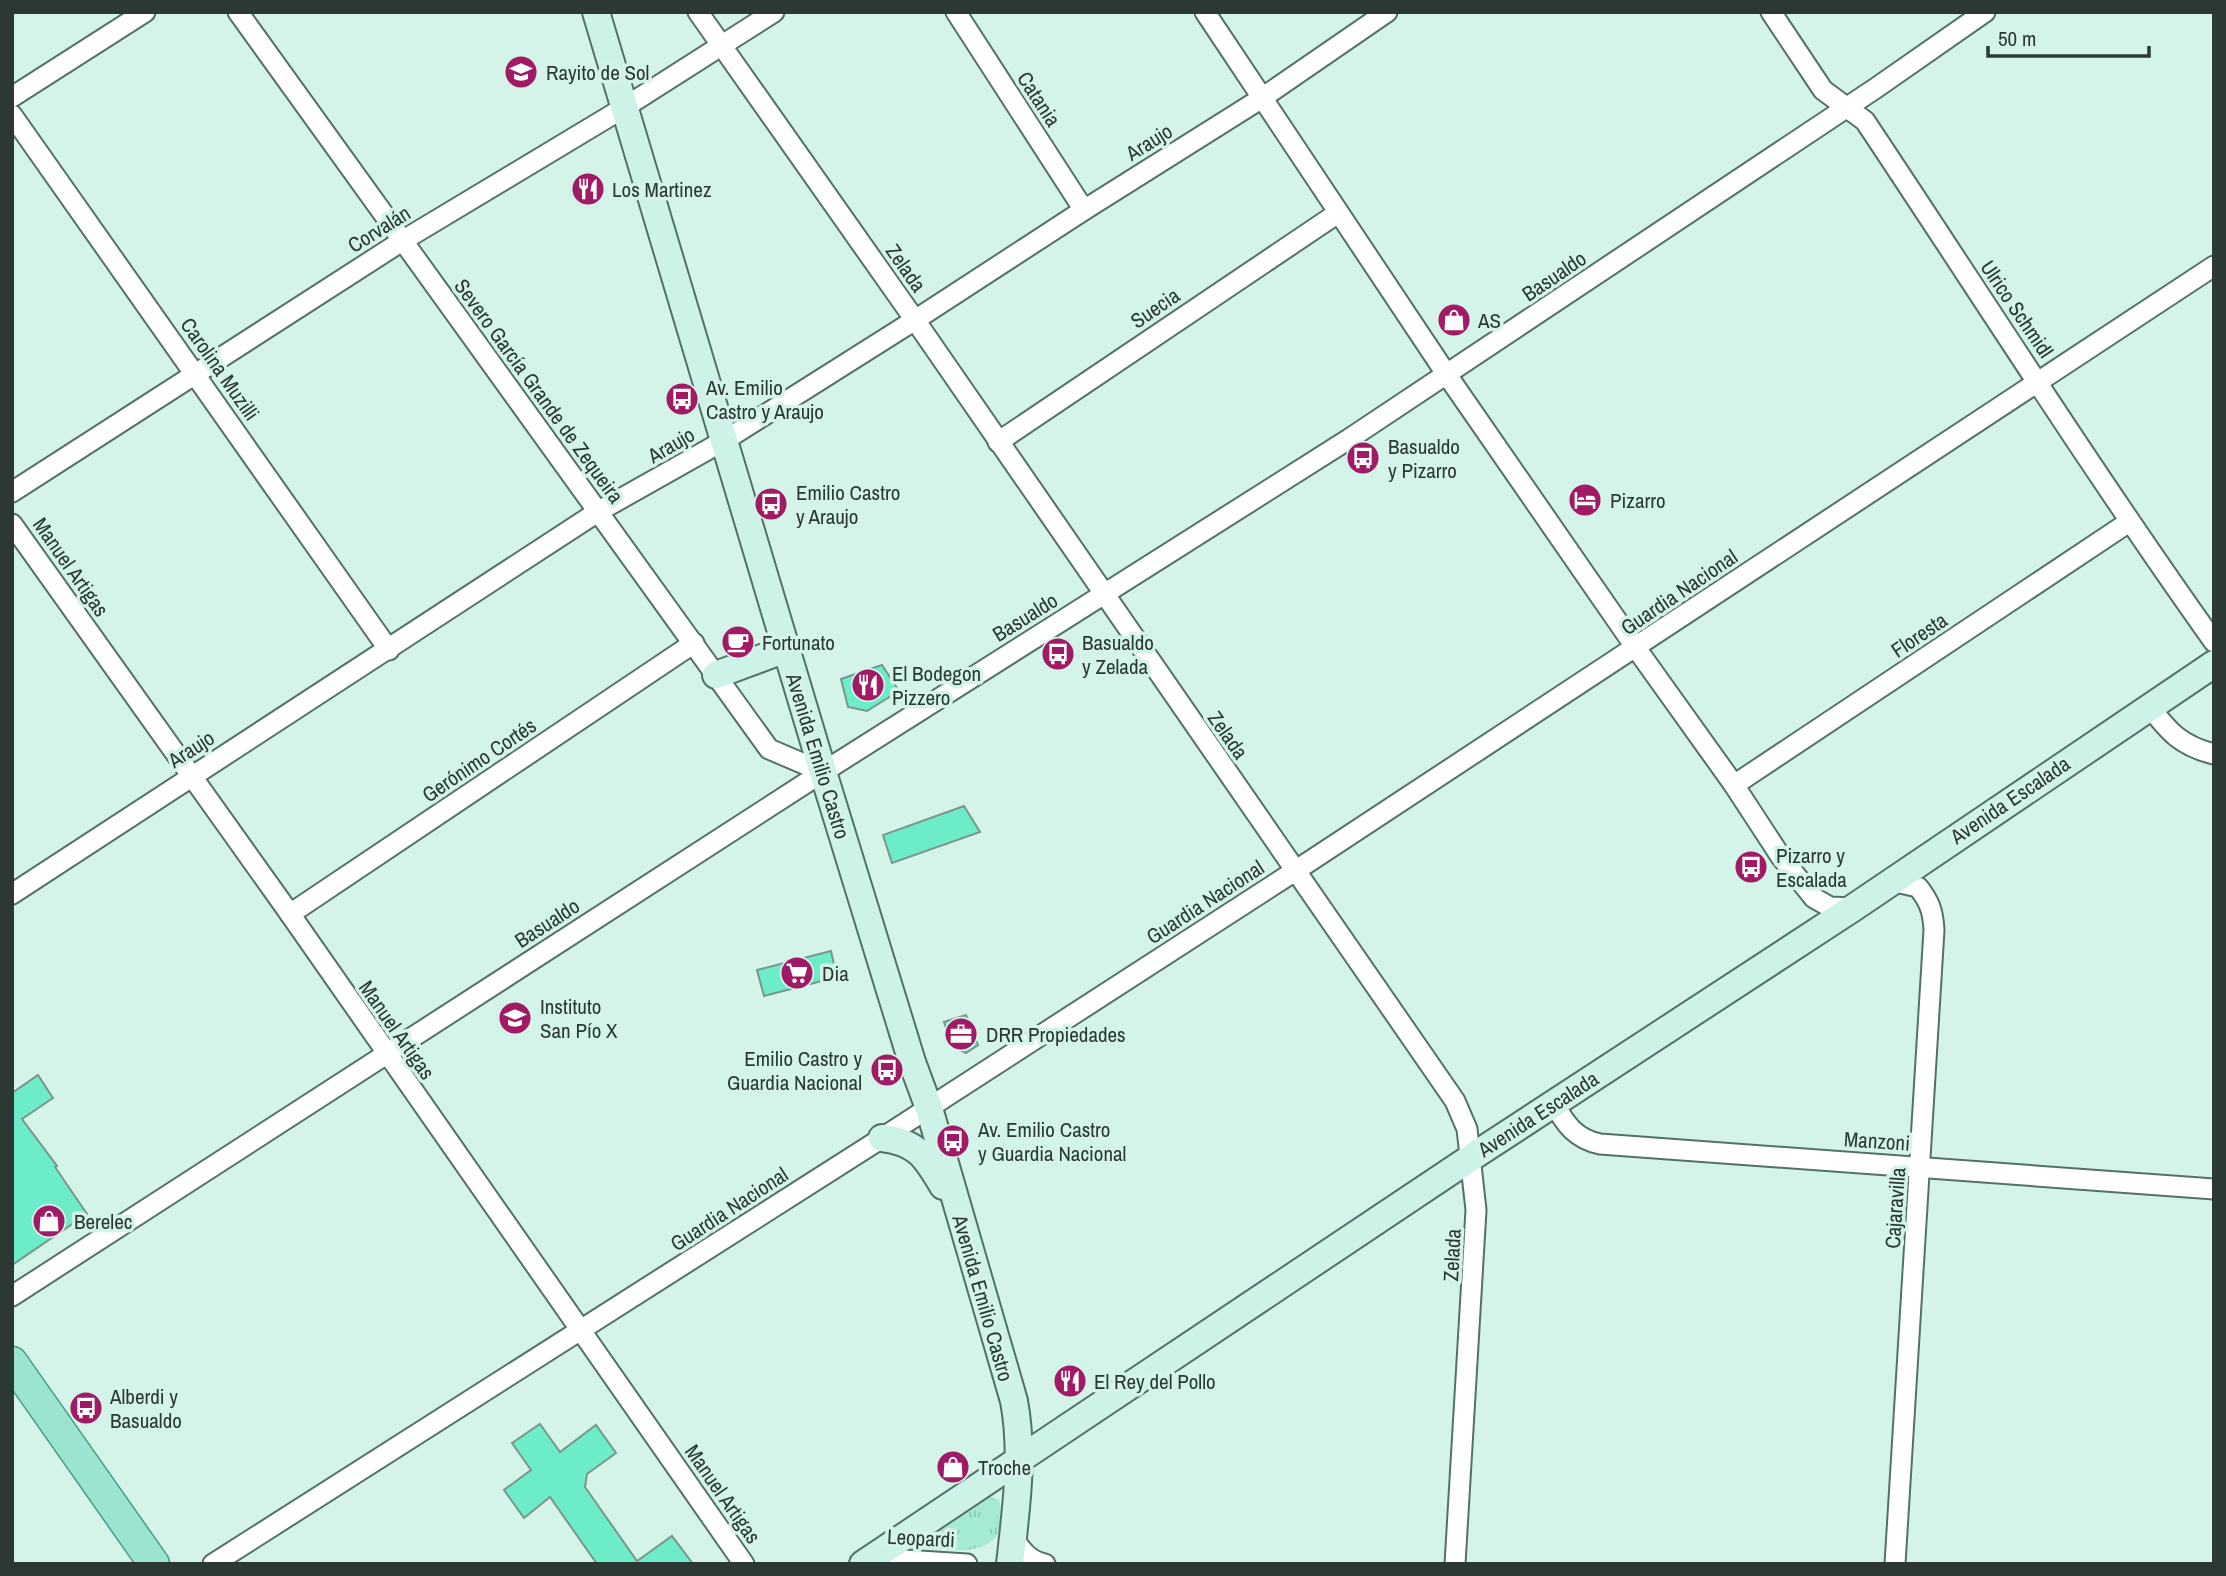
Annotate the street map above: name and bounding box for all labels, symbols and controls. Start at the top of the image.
scale bar [1988,14,2149,58]
text: 50 m [1998,24,2036,53]
school or university icon: Rayito de Sol [502,53,540,91]
place label: Rayito de Sol [546,58,649,87]
street label: Catania [1010,66,1068,133]
street label: Araujo [1119,117,1178,168]
restaurant icon: Los Martinez [569,170,607,208]
place label: Los Martinez [612,175,712,204]
street label: Corvalán [342,198,416,260]
street label: Zelada [879,238,933,298]
street label: Basualdo [1516,244,1592,308]
street label: Ulrico Schmidl [1974,254,2060,364]
street label: Severo García Grande de Zequeira [448,273,631,509]
street label: Suecia [1125,281,1186,335]
shop icon: AS [1435,301,1473,339]
place label: AS [1477,306,1501,335]
street label: Carolina Muzilli [174,312,266,426]
place label: Av. Emilio Castro y Araujo [705,373,824,426]
bus stop icon: Av. Emilio Castro y Araujo [663,380,701,418]
street label: Araujo [641,420,700,471]
place label: Basualdo y Pizarro [1388,432,1460,485]
bus stop icon: Basualdo y Pizarro [1344,439,1382,477]
place label: Emilio Castro y Araujo [796,478,900,531]
hotel icon: Pizarro [1566,481,1604,519]
bus stop icon: Emilio Castro y Araujo [752,485,790,523]
place label: Pizarro [1610,486,1666,515]
street label: Manuel Artigas [26,512,116,622]
street label: Guardia Nacional [1615,542,1743,642]
street label: Basualdo [987,586,1063,648]
street label: Floresta [1885,605,1953,664]
cafe icon: Fortunato [719,623,757,661]
place label: Fortunato [762,628,835,657]
place label: Basualdo y Zelada [1082,628,1154,681]
bus stop icon: Basualdo y Zelada [1039,635,1077,673]
place label: El Bodegon Pizzero [892,659,981,712]
restaurant icon: El Bodegon Pizzero [849,666,887,704]
street label: Avenida Emilio Castro [779,669,857,842]
street label: Zelada [1201,705,1255,765]
street label: Gerónimo Cortés [416,711,542,809]
street label: Araujo [161,723,220,775]
street label: Avenida Escalada [1944,749,2076,851]
place label: Pizarro y Escalada [1776,841,1847,894]
bus stop icon: Pizarro y Escalada [1732,848,1770,886]
street label: Guardia Nacional [1141,853,1269,951]
street label: Basualdo [509,891,585,955]
supermarket icon: Dia [778,954,816,992]
place label: Dia [822,959,849,988]
street label: Manuel Artigas [352,975,442,1085]
place label: Instituto San Pío X [540,992,618,1045]
school or university icon: Instituto San Pío X [496,999,534,1037]
office icon: DRR Propiedades [942,1015,980,1053]
place label: DRR Propiedades [986,1020,1126,1049]
place label: Emilio Castro y Guardia Nacional [727,1044,862,1097]
bus stop icon: Emilio Castro y Guardia Nacional [868,1051,906,1089]
street label: Avenida Escalada [1471,1064,1604,1164]
place label: Av. Emilio Castro y Guardia Nacional [977,1115,1126,1168]
bus stop icon: Av. Emilio Castro y Guardia Nacional [934,1122,972,1160]
street label: Manzoni [1843,1124,1911,1158]
street label: Guardia Nacional [665,1160,793,1258]
street label: Cajaravilla [1878,1166,1912,1250]
shop icon: Berelec [30,1202,68,1240]
place label: Berelec [74,1207,132,1236]
street label: Avenida Emilio Castro [945,1210,1021,1385]
street label: Zelada [1436,1228,1468,1282]
restaurant icon: El Rey del Pollo [1051,1362,1089,1400]
place label: El Rey del Pollo [1094,1367,1216,1396]
place label: Alberdi y Basualdo [109,1382,182,1435]
bus stop icon: Alberdi y Basualdo [67,1389,105,1427]
street label: Manuel Artigas [678,1439,768,1549]
shop icon: Troche [934,1448,972,1486]
place label: Troche [978,1453,1031,1482]
street label: Leopardi [886,1522,956,1554]

